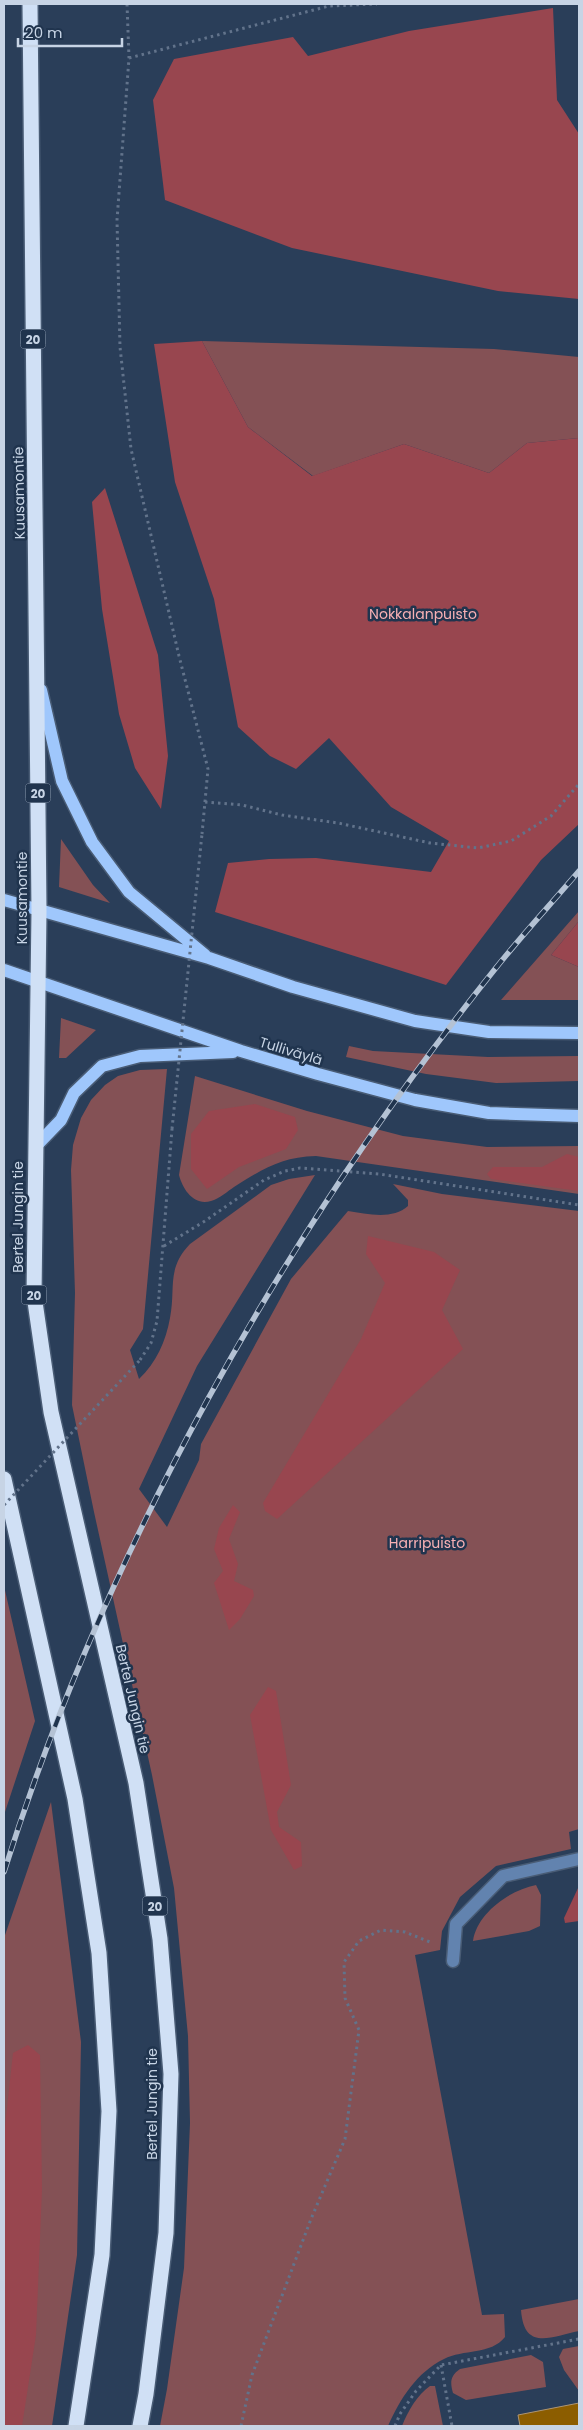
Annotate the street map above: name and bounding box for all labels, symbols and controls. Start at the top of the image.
scale bar [18,15,121,47]
text: 20 m [25,22,63,43]
road number: 20 [20,329,46,348]
street label: Kuusamontie [8,446,30,539]
park label: Nokkalanpuisto [369,604,477,624]
road number: 20 [26,784,50,802]
street label: Kuusamontie [12,851,32,944]
street label: Tulliväylä [257,1032,325,1070]
street label: Bertel Jungin tie [8,1161,28,1273]
road number: 20 [22,1286,46,1304]
park label: Harripuisto [389,1533,465,1553]
street label: Bertel Jungin tie [111,1642,155,1756]
road number: 20 [142,1896,168,1915]
street label: Bertel Jungin tie [142,2048,162,2160]

